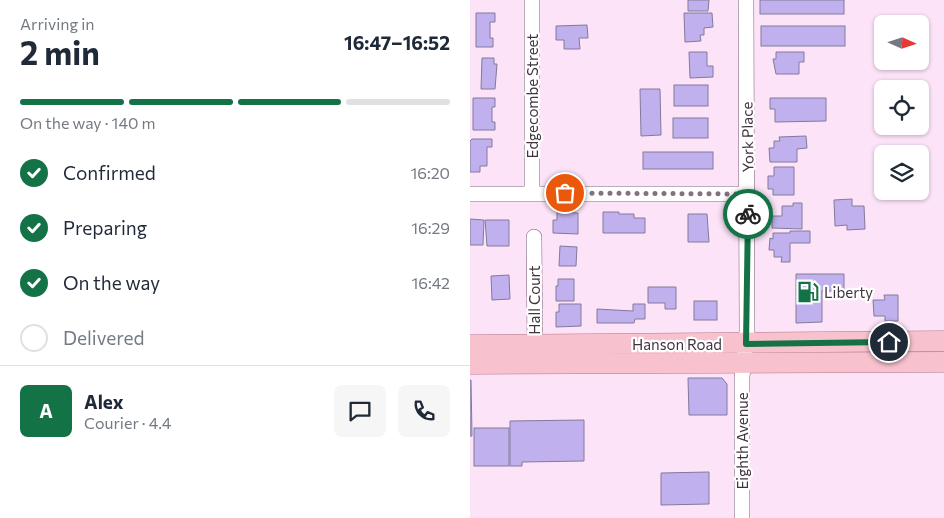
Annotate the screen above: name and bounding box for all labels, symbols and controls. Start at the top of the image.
text: Arriving in [20,14,94,33]
north arrow [874,15,929,70]
map controls [874,15,929,200]
text: 16:47–16:52 [344,31,450,54]
text: 2 min [20,32,100,72]
street label: Edgecombe Street [523,34,541,158]
button: locate [874,80,929,135]
street label: York Place [737,101,757,173]
text: On the way · 140 m [20,113,155,132]
button: layers [874,145,929,200]
icon: check [20,159,48,187]
text: Confirmed [63,161,156,184]
text: 16:20 [410,163,450,182]
pin [544,172,586,214]
icon: bag [551,179,579,207]
courier [723,189,773,239]
icon: bike [734,200,762,228]
icon: check [20,214,48,242]
text: Preparing [63,216,147,239]
text: 16:29 [411,218,450,237]
street label: Hall Court [525,265,543,335]
icon: check [20,269,48,297]
text: On the way [63,271,160,294]
text: 16:42 [411,273,450,292]
fuel station icon: Liberty [795,279,821,305]
place label: Liberty [824,283,873,301]
pin [868,321,910,363]
text: Delivered [63,326,144,349]
icon: home [875,328,903,356]
street label: Hanson Road [632,335,722,353]
button: chat [334,385,386,437]
button: phone [398,385,450,437]
text: Alex [84,390,124,413]
street label: Eighth Avenue [733,392,751,490]
text: A [39,399,53,422]
text: Courier · 4.4 [84,413,171,432]

